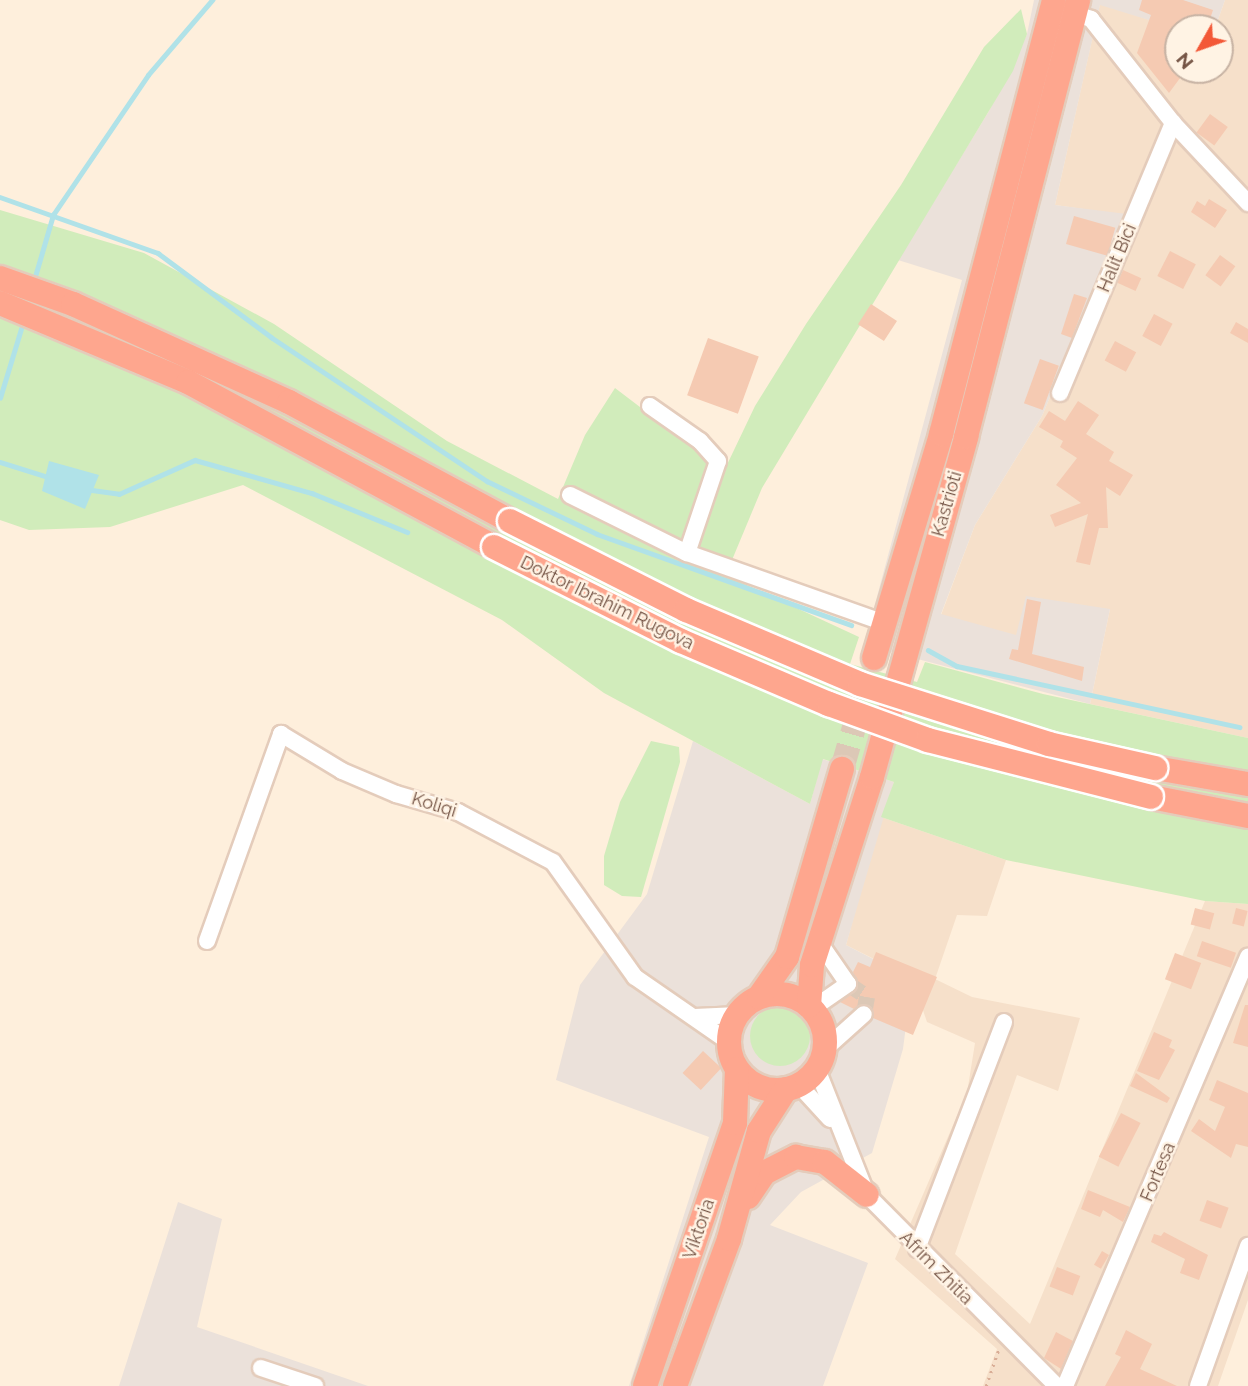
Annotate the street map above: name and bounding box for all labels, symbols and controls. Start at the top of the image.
north arrow [1164,14,1234,84]
text: N [1171,49,1198,74]
street label: Halit Bici [1093,221,1141,295]
street label: Kastrioti [927,469,967,539]
street label: Doktor Ibrahim Rugova [517,551,697,655]
street label: Koliqi [409,788,459,822]
street label: Fortesa [1136,1139,1180,1205]
street label: Viktoria [679,1196,719,1262]
street label: Afrim Zhitia [895,1227,977,1309]

